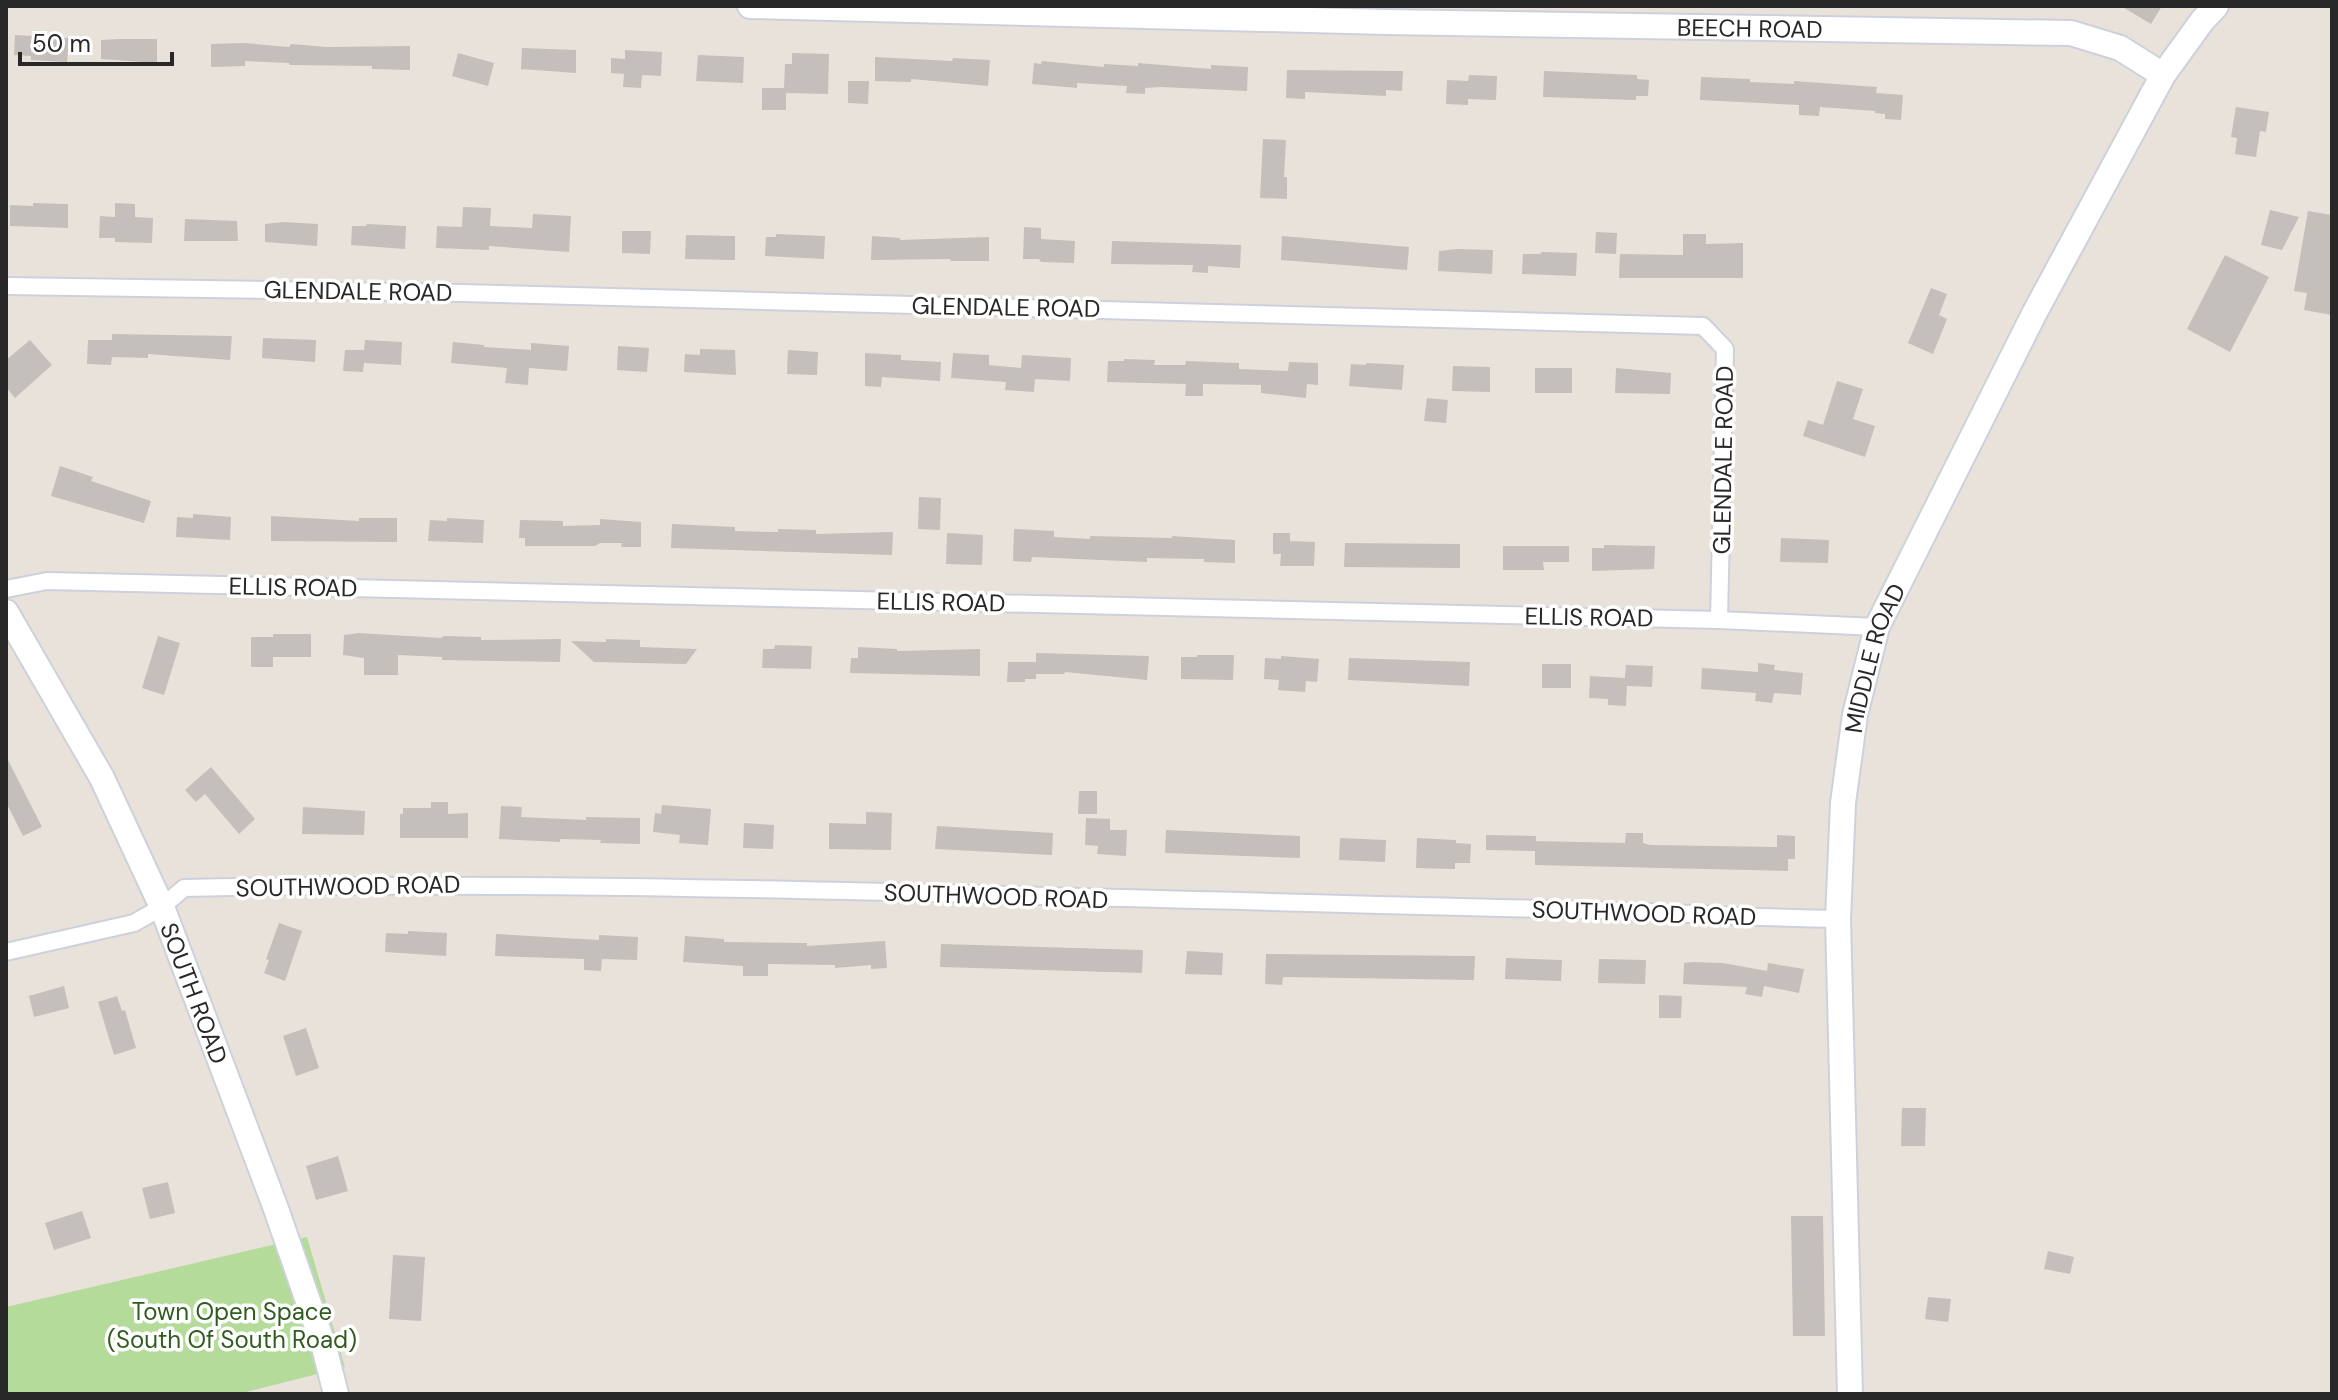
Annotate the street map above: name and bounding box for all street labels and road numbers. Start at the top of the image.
street label: BEECH ROAD [1677,11,1823,45]
street label: GLENDALE ROAD [263,274,453,308]
street label: GLENDALE ROAD [911,290,1101,324]
street label: GLENDALE ROAD [1706,365,1740,555]
street label: ELLIS ROAD [228,570,358,604]
street label: MIDDLE ROAD [1837,578,1912,735]
street label: ELLIS ROAD [876,585,1006,619]
street label: ELLIS ROAD [1524,600,1654,634]
street label: SOUTHWOOD ROAD [235,869,461,903]
street label: SOUTHWOOD ROAD [883,877,1109,915]
street label: SOUTHWOOD ROAD [1531,894,1757,932]
street label: SOUTH ROAD [154,918,235,1068]

